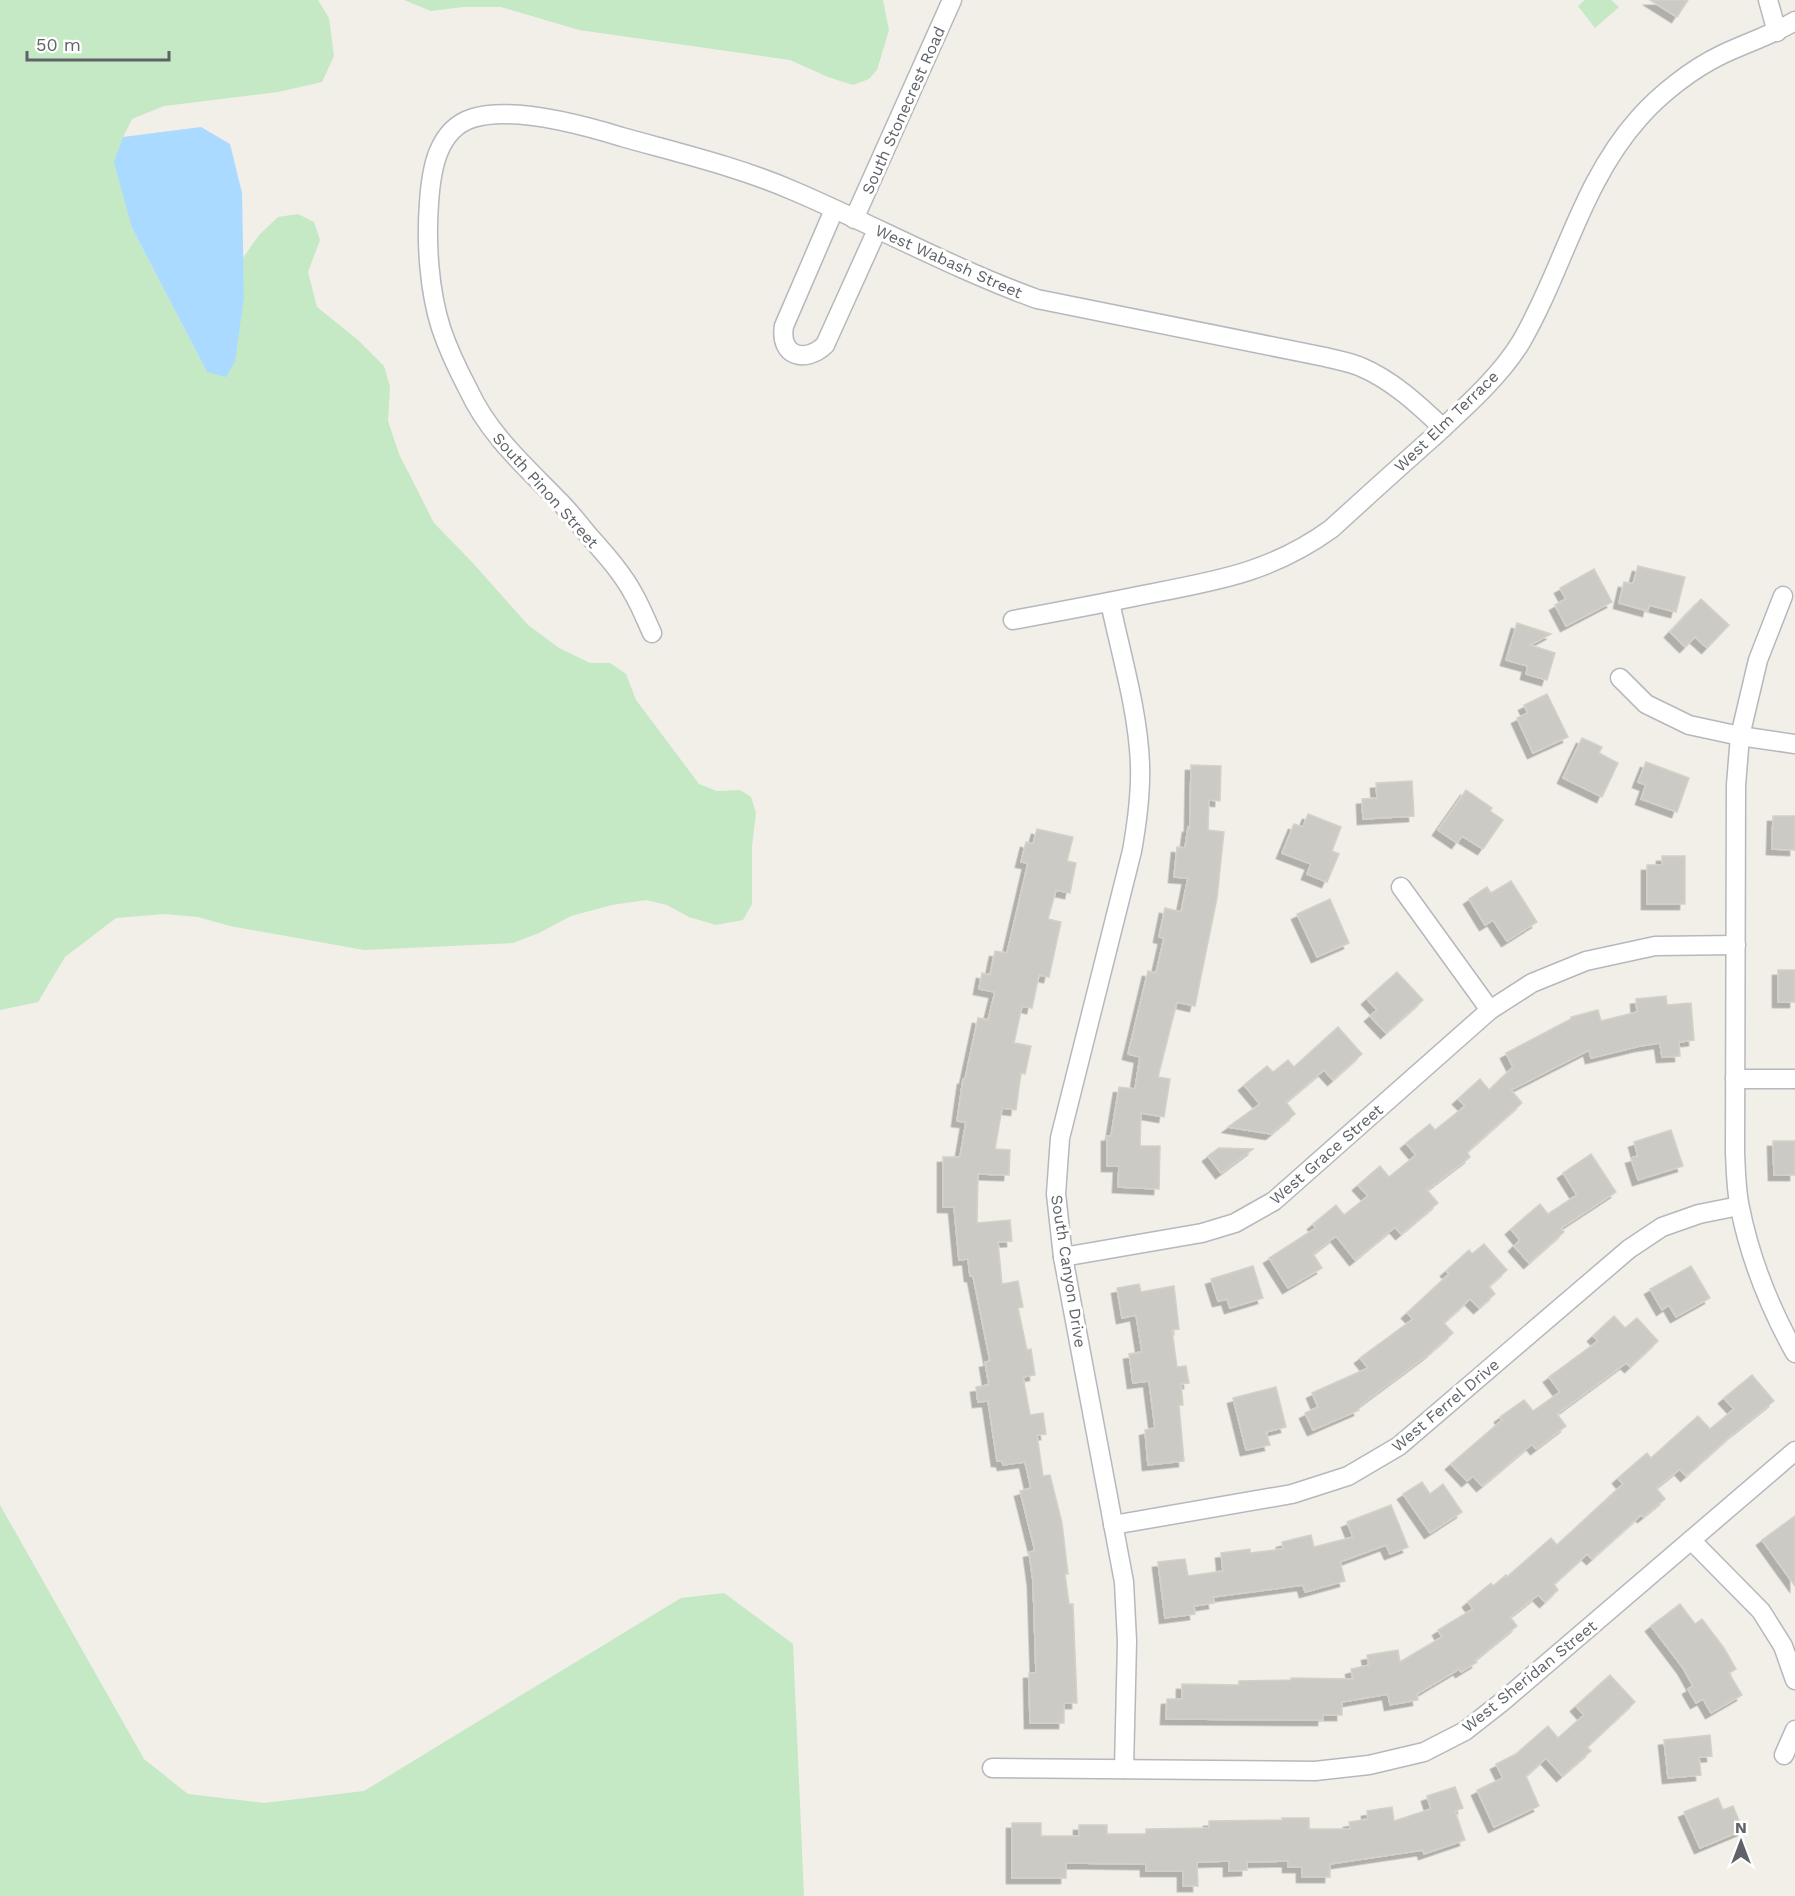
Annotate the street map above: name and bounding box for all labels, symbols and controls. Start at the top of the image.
street label: South Stonecrest Road [858,23,949,197]
scale bar [27,24,170,62]
text: 50 m [36,34,81,55]
street label: West Wabash Street [872,220,1026,303]
street label: West Elm Terrace [1390,367,1502,476]
street label: South Pinon Street [489,429,603,552]
street label: West Grace Street [1266,1100,1387,1209]
street label: South Canyon Drive [1047,1193,1090,1349]
street label: West Ferrel Drive [1388,1355,1503,1456]
street label: West Sheridan Street [1458,1616,1601,1736]
north arrow [1711,1812,1771,1872]
text: N [1735,1818,1747,1837]

